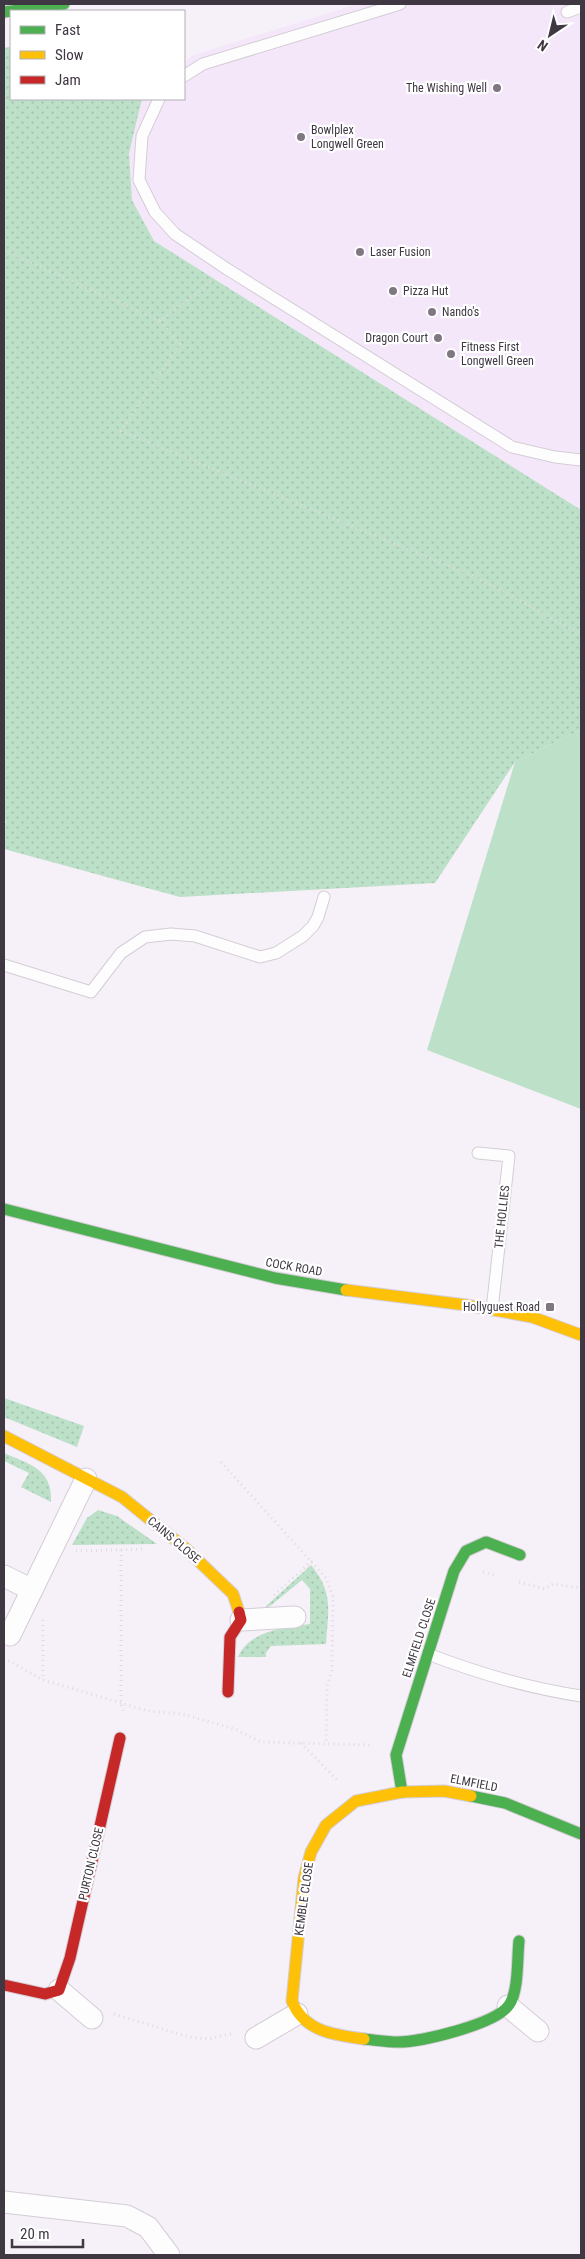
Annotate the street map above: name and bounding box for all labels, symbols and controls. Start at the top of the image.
legend [10,10,185,100]
north arrow [525,10,575,60]
text: Fast [55,21,80,39]
text: N [534,37,551,55]
text: Slow [55,46,84,64]
text: Jam [55,71,81,89]
place label: The Wishing Well [406,81,487,95]
marker: The Wishing Well [491,82,503,94]
place label: Bowlplex Longwell Green [311,123,384,151]
marker: Bowlplex Longwell Green [295,131,307,143]
place label: Laser Fusion [370,245,431,259]
marker: Laser Fusion [354,246,366,258]
place label: Pizza Hut [403,284,449,298]
marker: Pizza Hut [387,285,399,297]
place label: Nando's [442,305,479,319]
marker: Nando's [426,306,438,318]
place label: Dragon Court [365,331,428,345]
marker: Dragon Court [432,332,444,344]
place label: Fitness First Longwell Green [461,340,534,368]
marker: Fitness First Longwell Green [445,348,457,360]
street label: THE HOLLIES [492,1185,512,1249]
street label: COCK ROAD [265,1255,324,1279]
place label: Hollyguest Road [463,1300,540,1314]
marker: Hollyguest Road [544,1301,556,1313]
street label: CAINS CLOSE [145,1514,203,1566]
street label: ELMFIELD CLOSE [400,1597,438,1679]
street label: ELMFIELD [449,1772,499,1794]
street label: PURTON CLOSE [76,1826,106,1902]
street label: KEMBLE CLOSE [292,1861,316,1937]
scale bar [12,2216,84,2248]
text: 20 m [20,2225,50,2243]

